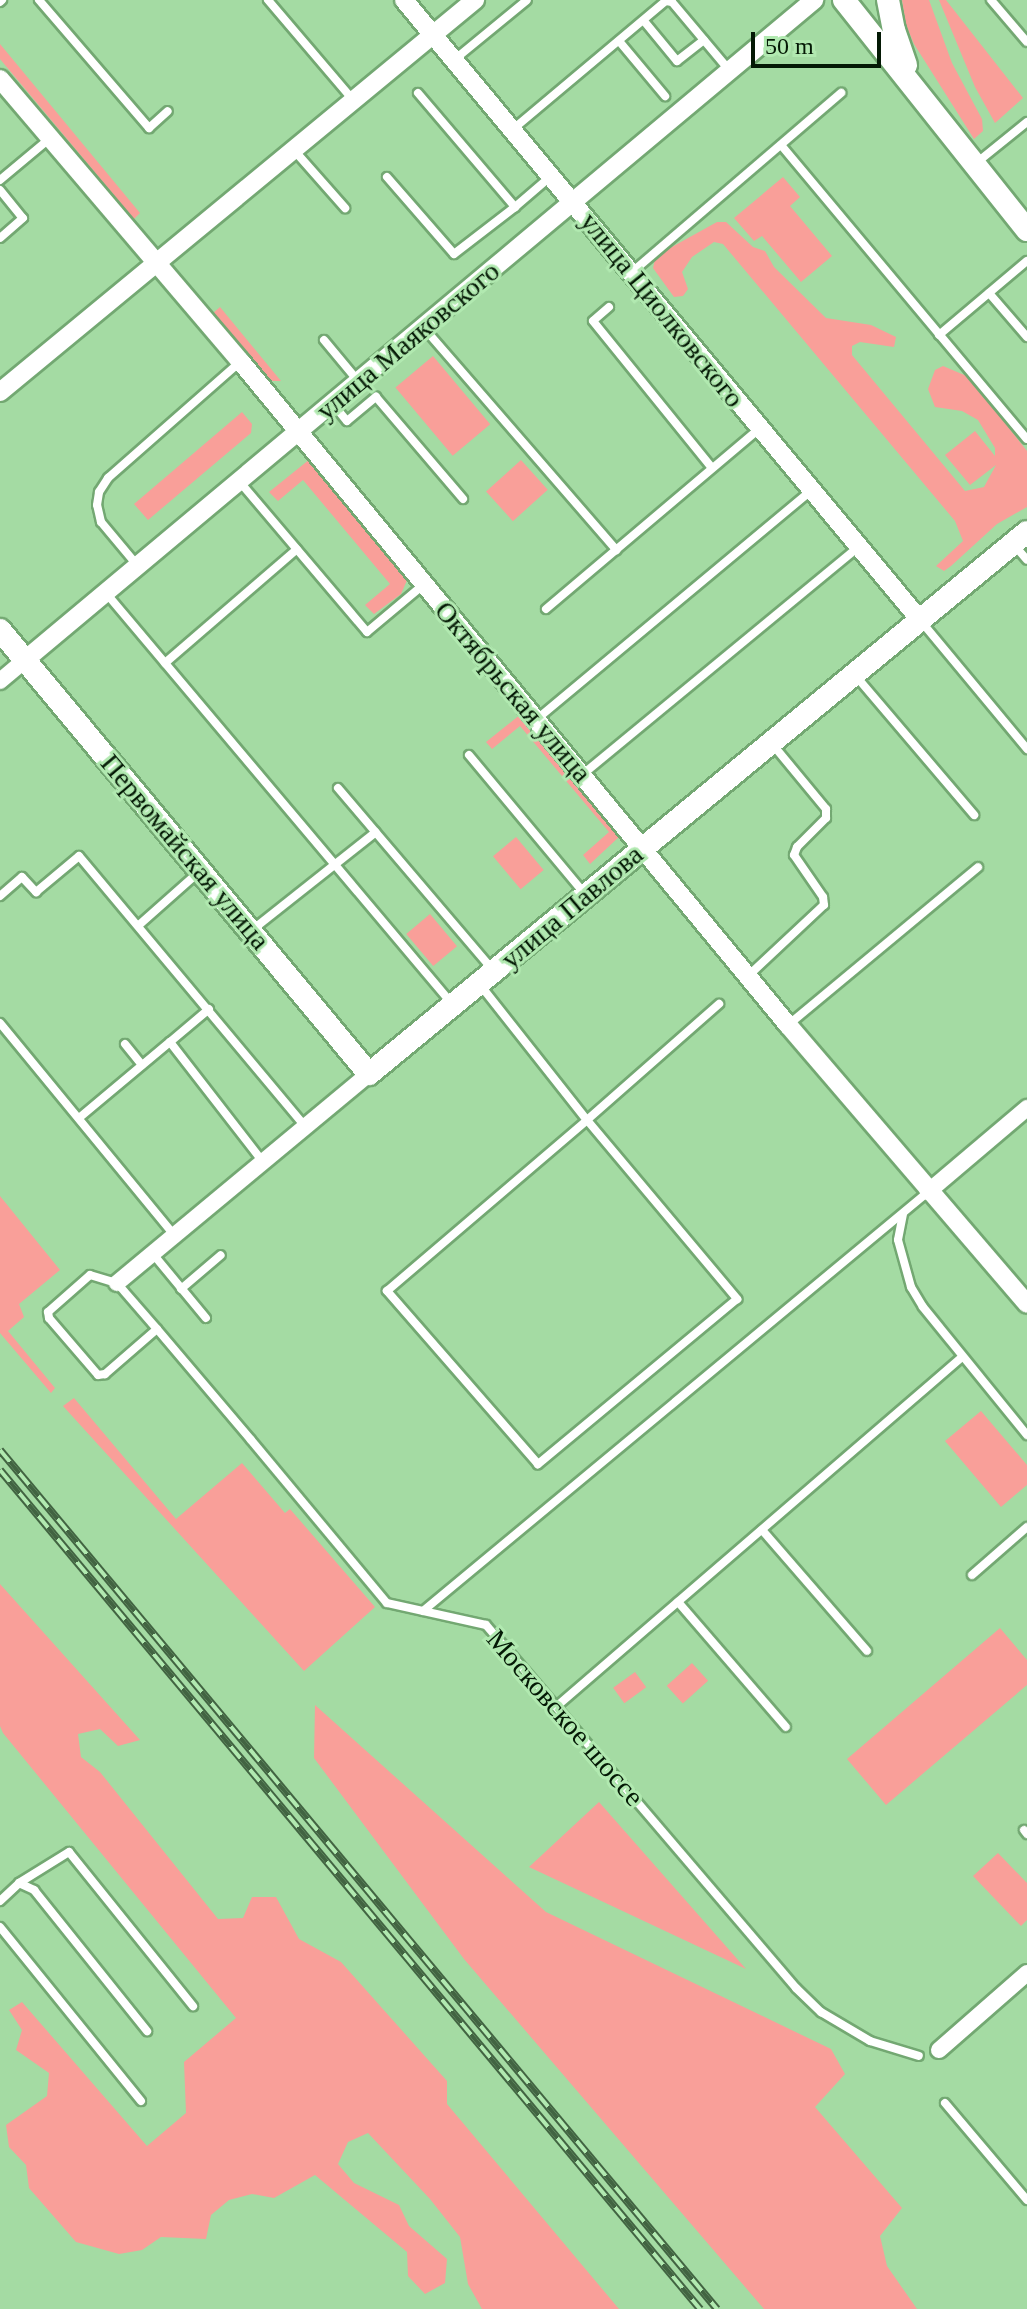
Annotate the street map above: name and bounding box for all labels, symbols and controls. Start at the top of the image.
scale bar [755,16,885,66]
text: 50 m [765,33,814,59]
street label: улица Циолковского [573,206,751,414]
street label: улица Маяковского [309,255,507,427]
street label: Октябрьская улица [427,595,599,789]
street label: Первомайская улица [93,747,277,957]
street label: улица Павлова [494,838,650,976]
street label: Московское шоссе [479,1623,651,1813]

